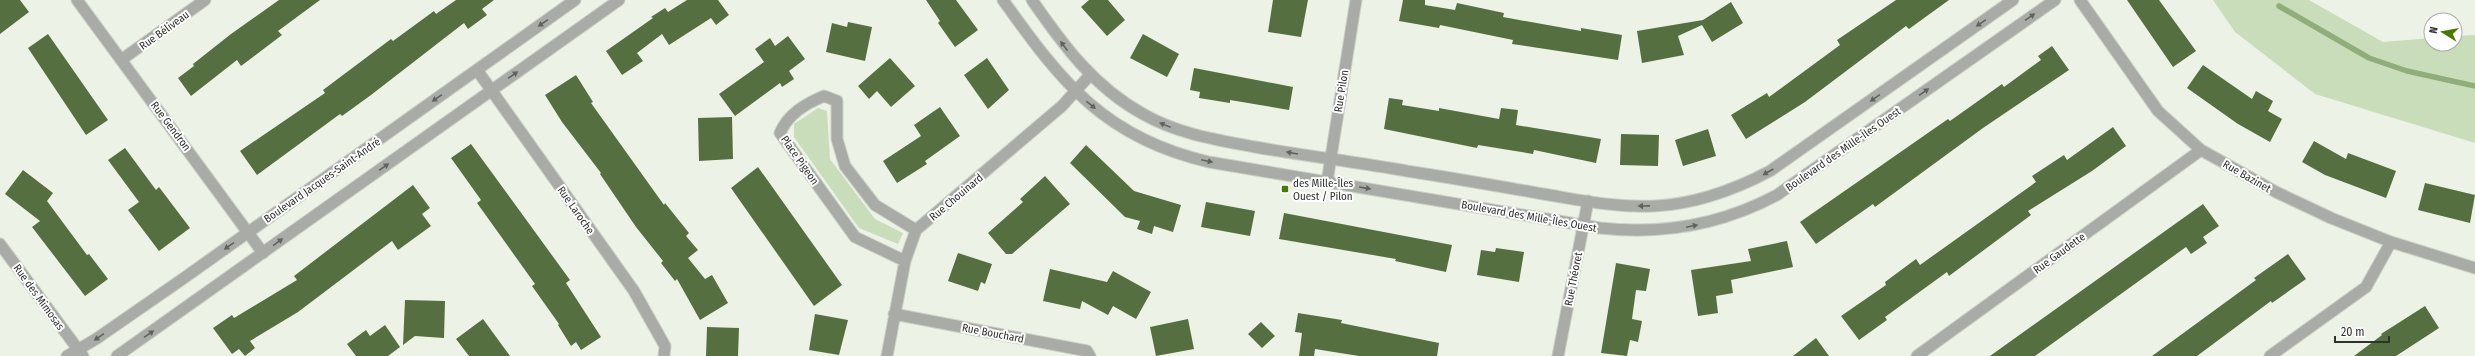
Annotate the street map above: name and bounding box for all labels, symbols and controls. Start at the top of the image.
street label: Rue Béliveau [137,8,192,53]
north arrow [2423,12,2463,52]
one-way arrow [2025,13,2035,21]
one-way arrow [1975,18,1986,27]
one-way arrow [538,19,548,27]
text: N [2427,26,2441,35]
one-way arrow [1060,40,1068,51]
street label: Rue Pilon [1332,69,1351,113]
one-way arrow [508,71,518,79]
one-way arrow [1919,88,1929,96]
one-way arrow [432,94,442,102]
one-way arrow [1869,94,1880,102]
street label: Rue Gendron [148,99,193,153]
one-way arrow [1085,100,1096,109]
street label: Boulevard des Mille-Îles Ouest [1783,105,1904,194]
one-way arrow [1159,121,1171,127]
street label: Place Pigeon [778,133,821,187]
street label: Boulevard Jacques-Saint-André [262,135,383,226]
one-way arrow [1286,150,1298,156]
one-way arrow [1200,158,1213,164]
street label: Rue Bazinet [2220,158,2273,196]
one-way arrow [379,163,390,171]
one-way arrow [1762,168,1774,175]
street label: Rue Chouinard [927,171,986,224]
place label: des Mille-Îles Ouest / Pilon [1293,177,1354,203]
street label: Rue Laroche [554,184,597,237]
marker: des Mille-Îles Ouest / Pilon [1280,184,1290,194]
one-way arrow [1359,185,1371,191]
street label: Boulevard des Mille-Îles Ouest [1460,198,1598,235]
one-way arrow [1637,203,1650,209]
one-way arrow [1686,222,1698,228]
street label: Rue Gaudette [2031,230,2088,277]
one-way arrow [273,238,284,246]
one-way arrow [223,242,234,251]
street label: Rue Théoret [1562,251,1585,307]
street label: Rue des Mimosas [10,262,67,333]
scale bar [2335,318,2389,344]
street label: Rue Bouchard [961,321,1025,346]
text: 20 m [2341,325,2365,339]
one-way arrow [144,330,155,338]
one-way arrow [94,333,104,341]

